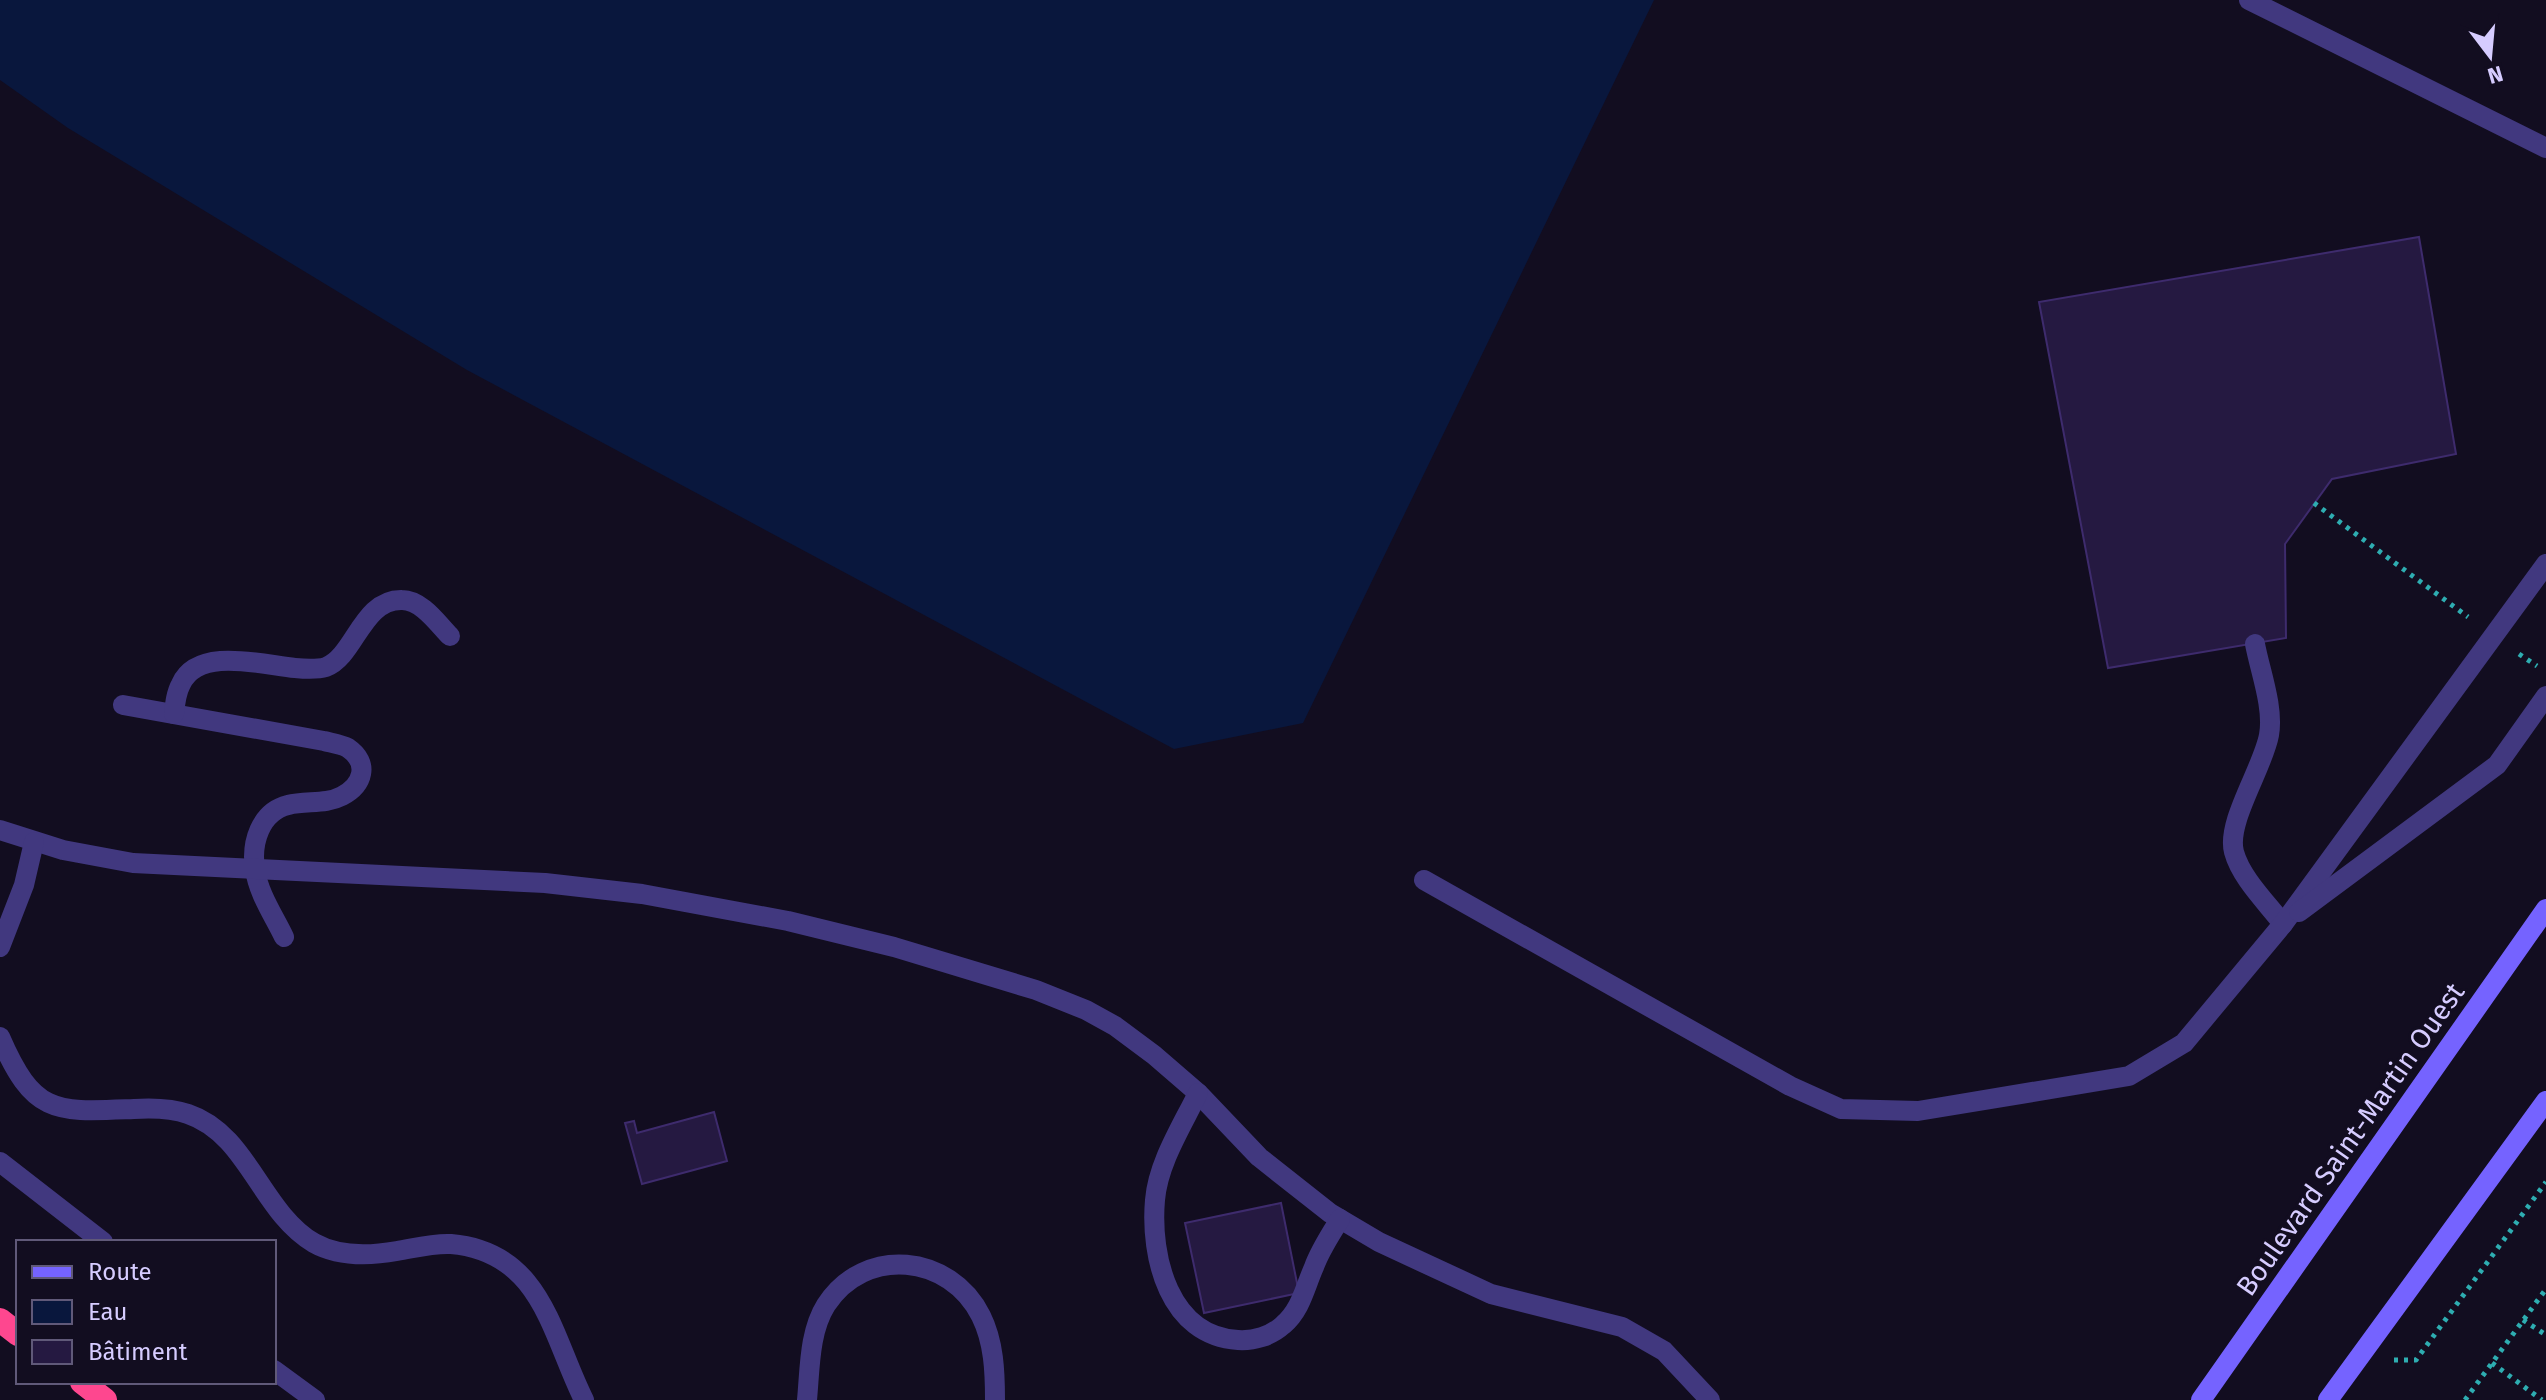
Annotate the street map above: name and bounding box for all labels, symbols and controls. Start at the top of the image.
north arrow [2450,16,2530,96]
text: N [2485,60,2506,90]
street label: Boulevard Saint-Martin Ouest [2230,976,2472,1302]
legend [16,1240,276,1384]
text: Route [88,1258,152,1286]
text: Eau [88,1298,128,1326]
text: Bâtiment [88,1338,188,1366]

